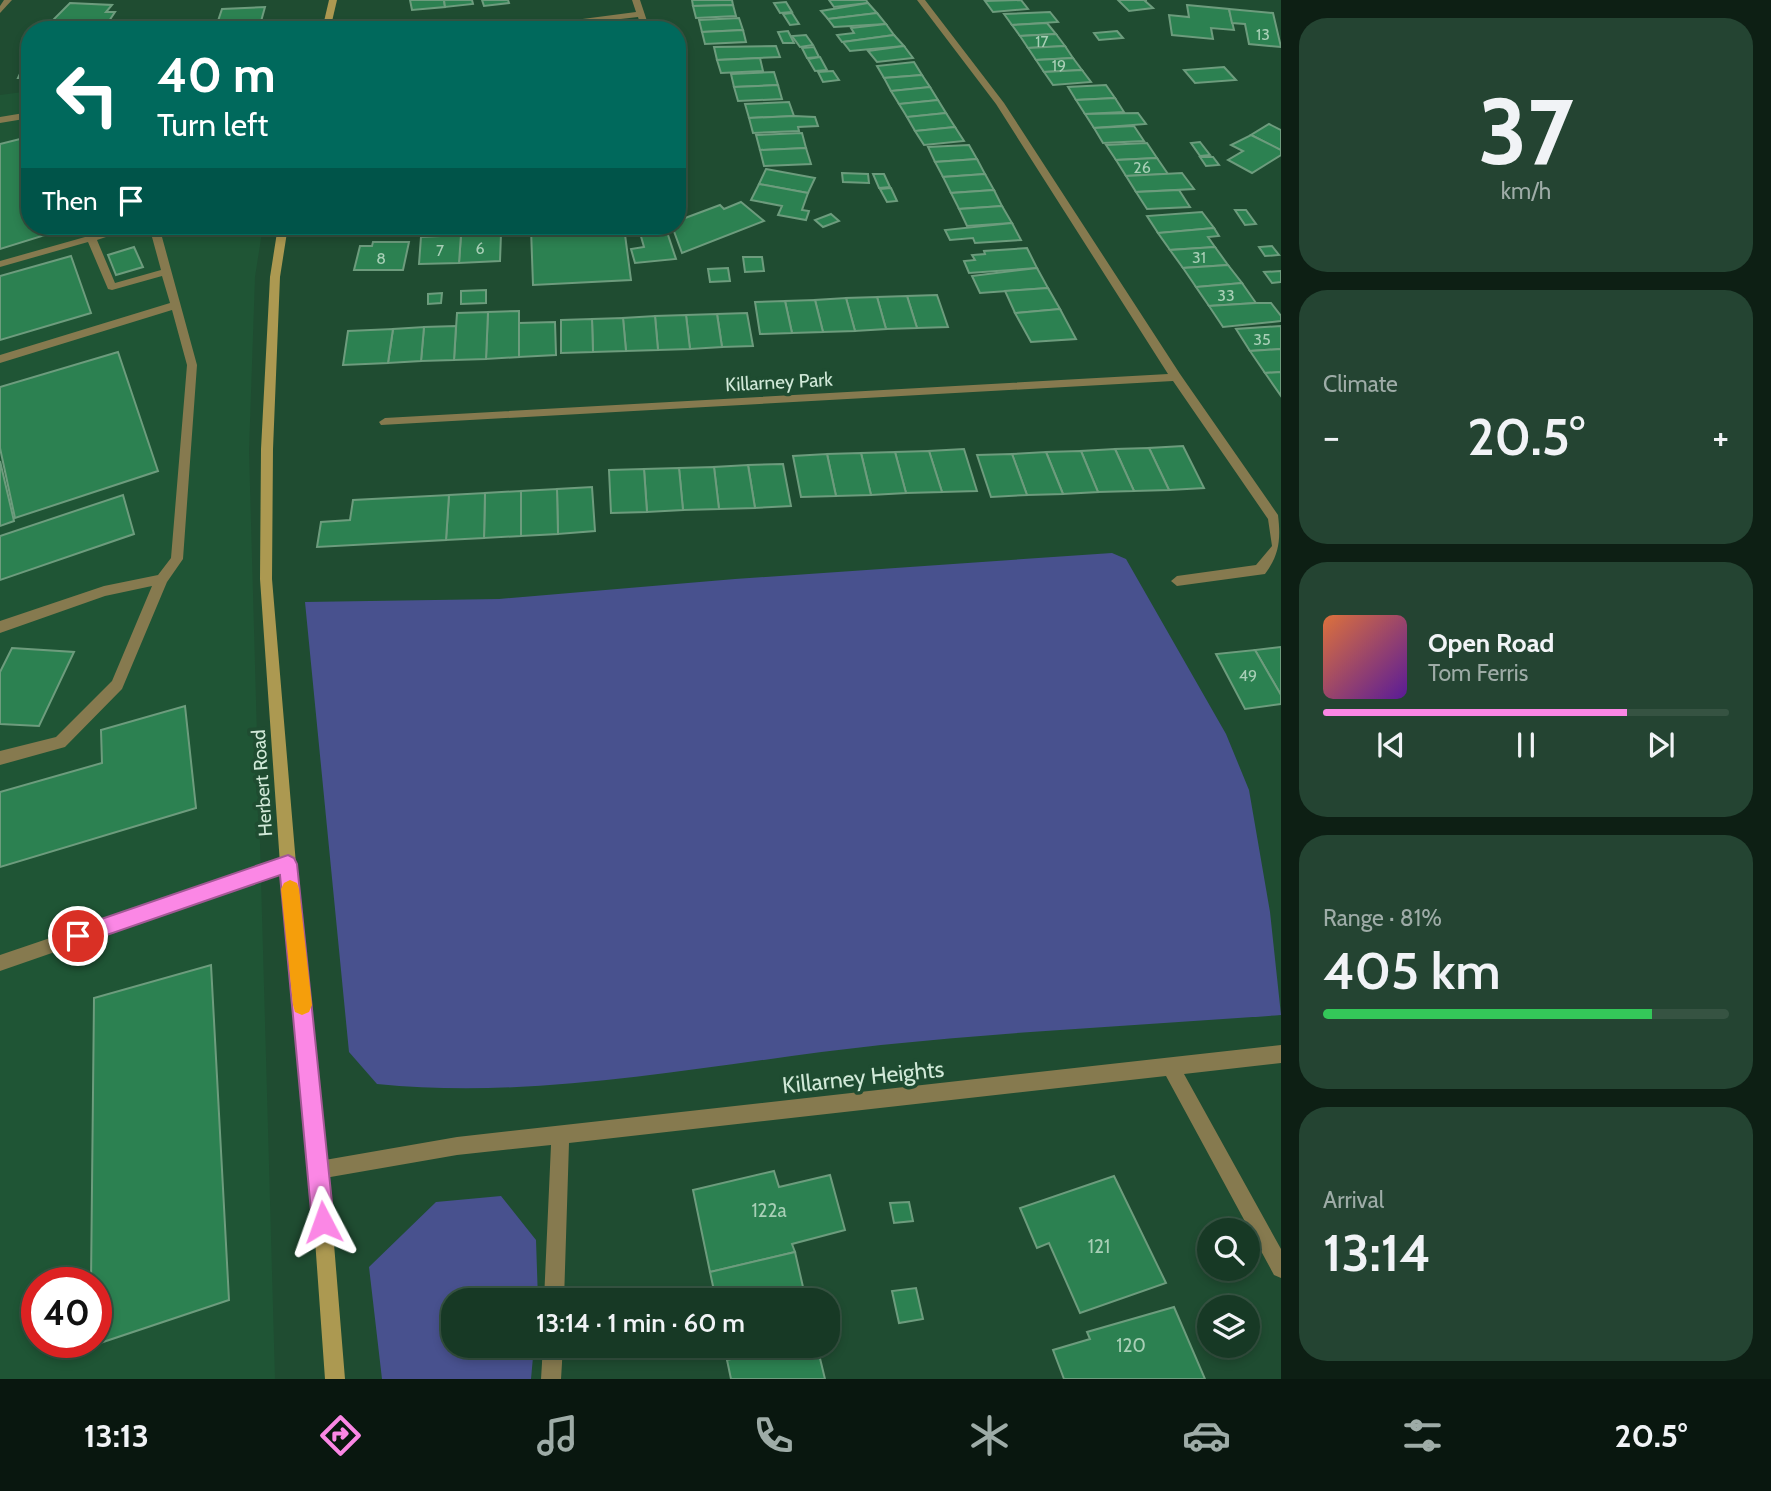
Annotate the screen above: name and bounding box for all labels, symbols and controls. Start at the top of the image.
house number: 13 [1256,25,1270,44]
house number: 17 [1035,32,1049,51]
text: 40 m [157,45,276,104]
icon: left [42,49,133,140]
house number: 19 [1052,56,1066,75]
text: 37 [1478,76,1574,187]
text: Turn left [157,105,268,144]
house number: 26 [1133,158,1151,177]
text: km/h [1501,177,1551,205]
icon: arrive [112,182,150,220]
text: Then [42,185,98,217]
house number: 6 [475,239,485,258]
house number: 7 [436,241,444,260]
house number: 31 [1192,248,1206,267]
house number: 8 [376,249,386,268]
house number: 33 [1217,286,1235,305]
house number: 35 [1253,330,1271,349]
street label: Killarney Park [725,368,834,396]
text: Climate [1323,370,1398,398]
text: 20.5° [1467,405,1585,468]
text: − [1323,413,1340,460]
text: + [1712,413,1729,460]
text: Open Road [1428,627,1554,659]
text: Tom Ferris [1428,659,1528,687]
house number: 49 [1239,666,1257,685]
icon: previous [1372,726,1410,764]
icon: pause [1507,726,1545,764]
icon: next [1642,726,1680,764]
street label: Herbert Road [247,729,277,837]
text: Range · 81% [1323,904,1442,932]
pin [48,906,108,966]
icon: arrive [59,917,97,955]
text: 405 km [1323,939,1501,1002]
street label: Killarney Heights [781,1055,945,1099]
position arrow [286,1185,360,1259]
text: Arrival [1323,1186,1384,1214]
house number: 122a [751,1199,787,1222]
map controls [1197,1218,1260,1358]
button: search [1197,1218,1260,1281]
text: 13:14 [1323,1221,1431,1284]
house number: 121 [1088,1235,1110,1258]
speed limit sign: 40 [21,1267,112,1358]
button: layers [1197,1295,1260,1358]
text: 13:14 · 1 min · 60 m [536,1307,745,1339]
house number: 120 [1116,1334,1146,1357]
icon: directions [316,1411,365,1460]
icon: music [533,1411,582,1460]
icon: phone [749,1411,798,1460]
icon: climate [965,1411,1014,1460]
icon: car [1182,1411,1231,1460]
icon: filters [1398,1411,1447,1460]
text: 13:13 [84,1416,149,1455]
text: 20.5° [1615,1416,1687,1455]

